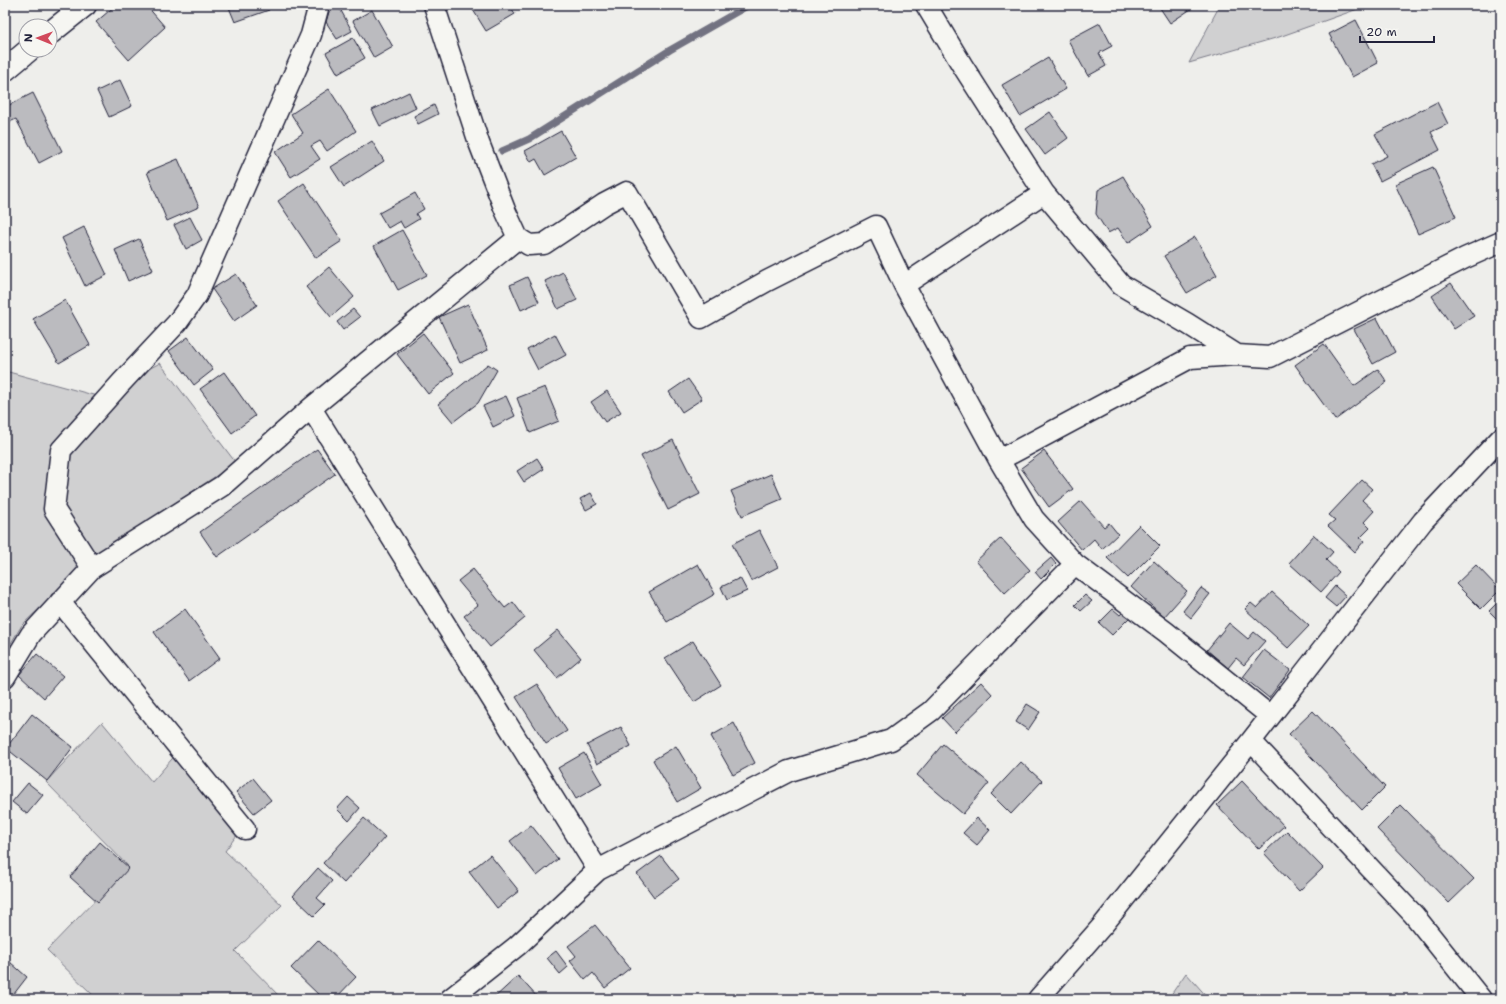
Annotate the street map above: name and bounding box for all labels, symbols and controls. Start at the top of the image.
north arrow [18,18,58,58]
scale bar [1360,18,1434,44]
text: 20 m [1366,24,1397,40]
text: N [21,33,36,42]

